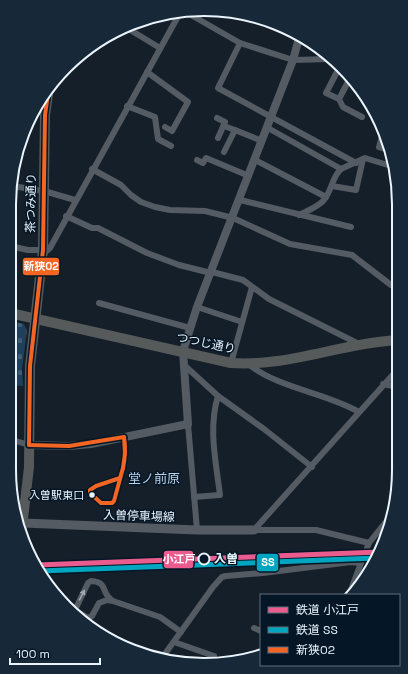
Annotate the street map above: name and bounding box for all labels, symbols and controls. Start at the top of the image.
street label: 茶つみ通り [22,173,40,233]
line badge: 新狭02 [22,257,60,276]
text: 新狭02 [23,259,59,273]
street label: つつじ通り [175,329,237,357]
district label: 堂ノ前原 [128,470,180,487]
place label: 入曽駅東口 [29,488,84,502]
marker: 入曽駅東口 [87,490,97,500]
street label: 入曽停車場線 [103,507,175,525]
line badge: 小江戸 [163,550,194,569]
place label: 入曽 [214,551,238,567]
text: 小江戸 [163,552,196,566]
marker: 入曽 [197,552,211,566]
line badge: SS [256,553,279,572]
text: SS [261,555,275,569]
one-way arrow [78,589,85,600]
legend [260,594,400,666]
text: 鉄道 小江戸 [296,602,359,618]
text: 鉄道 SS [296,622,338,638]
scale bar [10,640,100,666]
text: 新狭02 [296,642,335,658]
text: 100 m [16,646,50,662]

